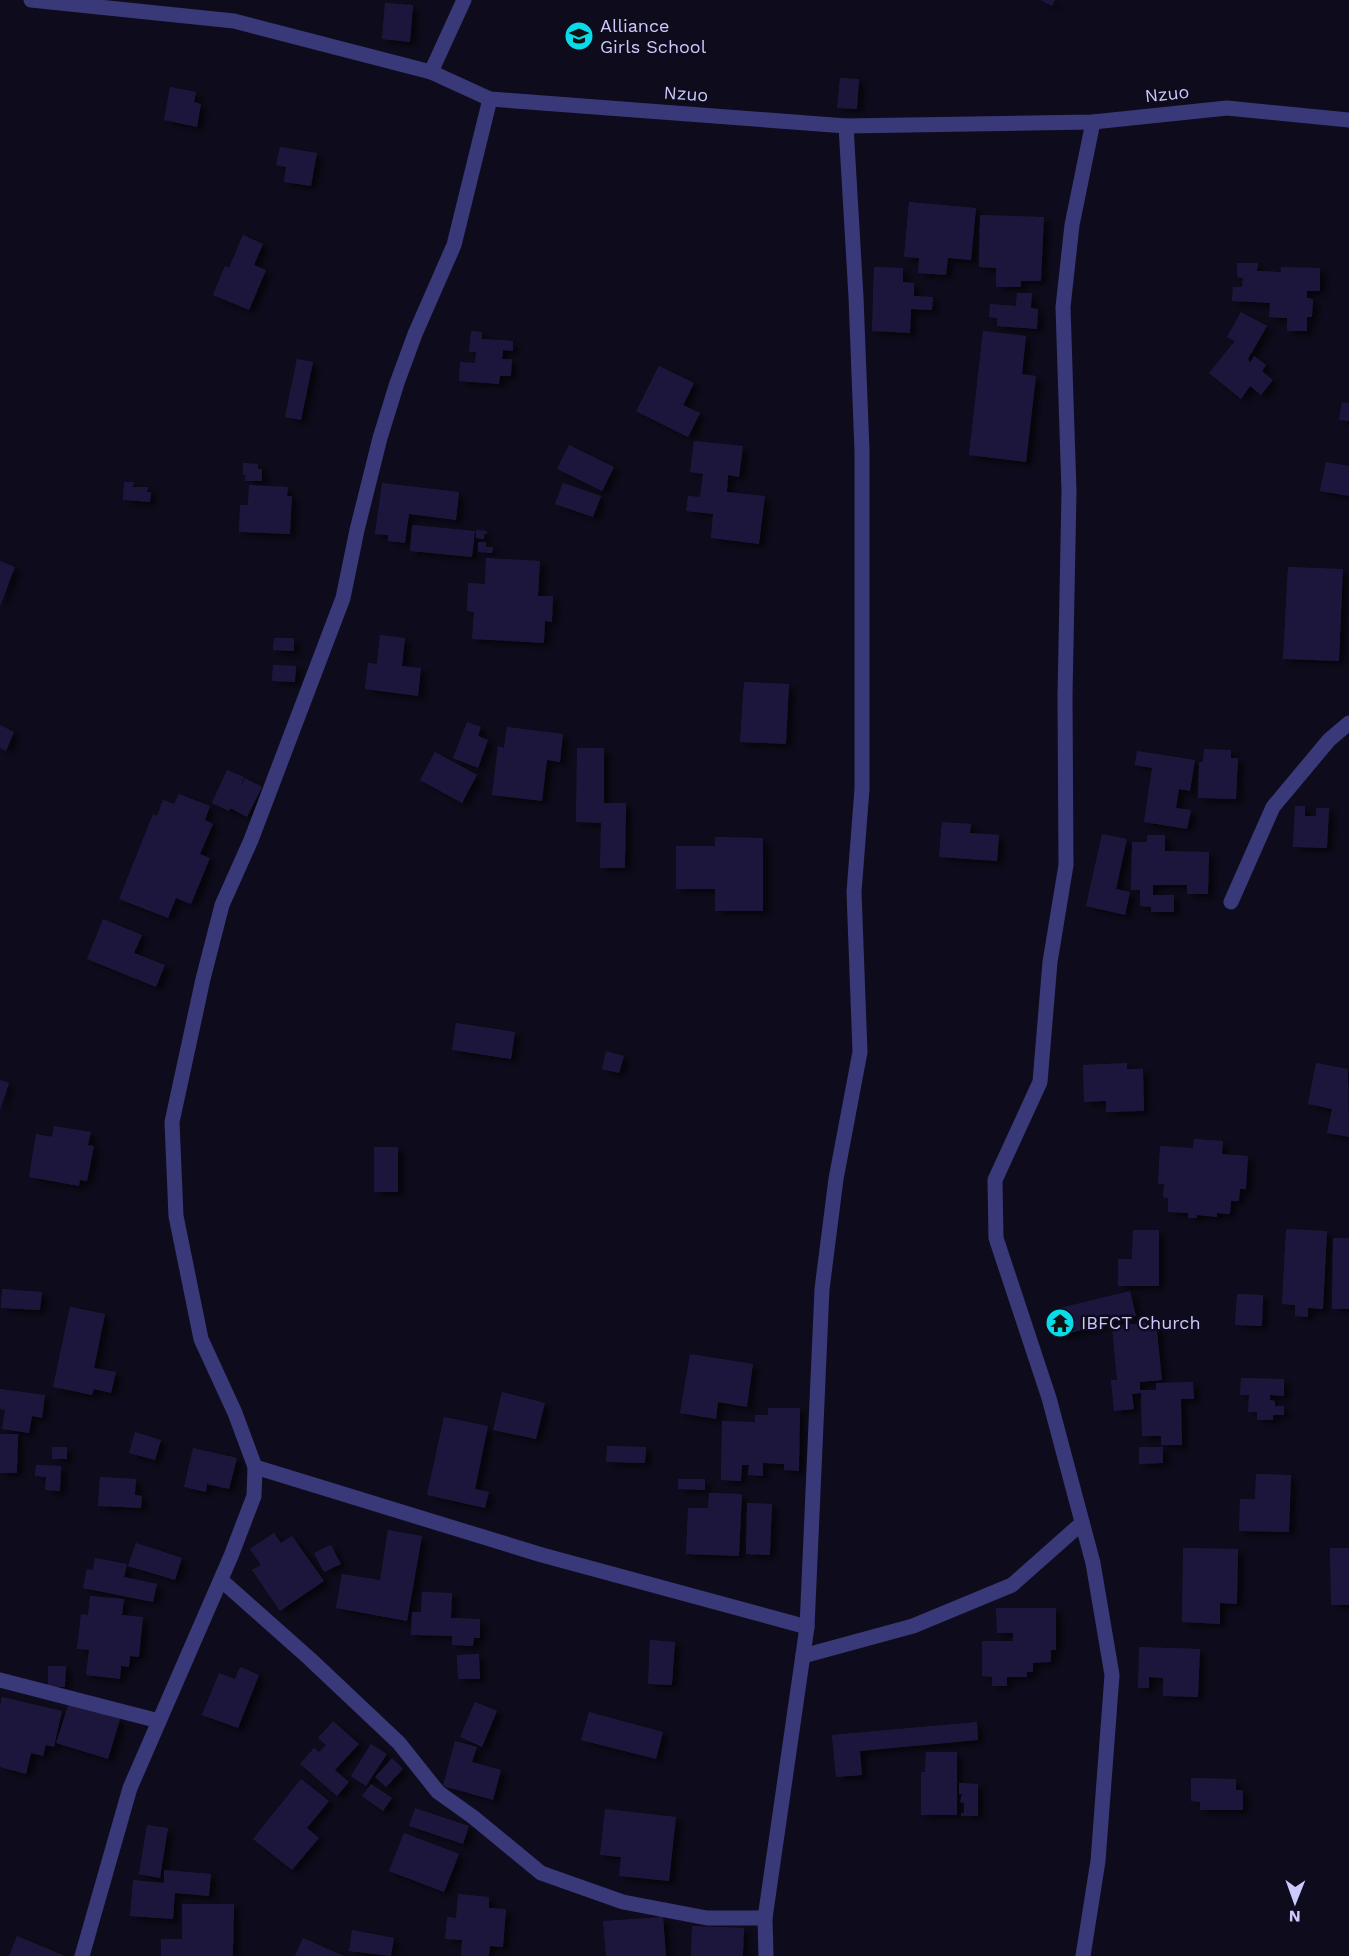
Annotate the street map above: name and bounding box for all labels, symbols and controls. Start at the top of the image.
place label: Alliance Girls School [600,15,707,57]
school or university icon: Alliance Girls School [563,20,595,52]
street label: Nzuo [663,81,709,106]
street label: Nzuo [1144,81,1190,106]
temple icon: IBFCT Church [1044,1307,1076,1339]
place label: IBFCT Church [1081,1312,1201,1333]
north arrow [1265,1872,1325,1932]
text: N [1289,1907,1301,1926]

